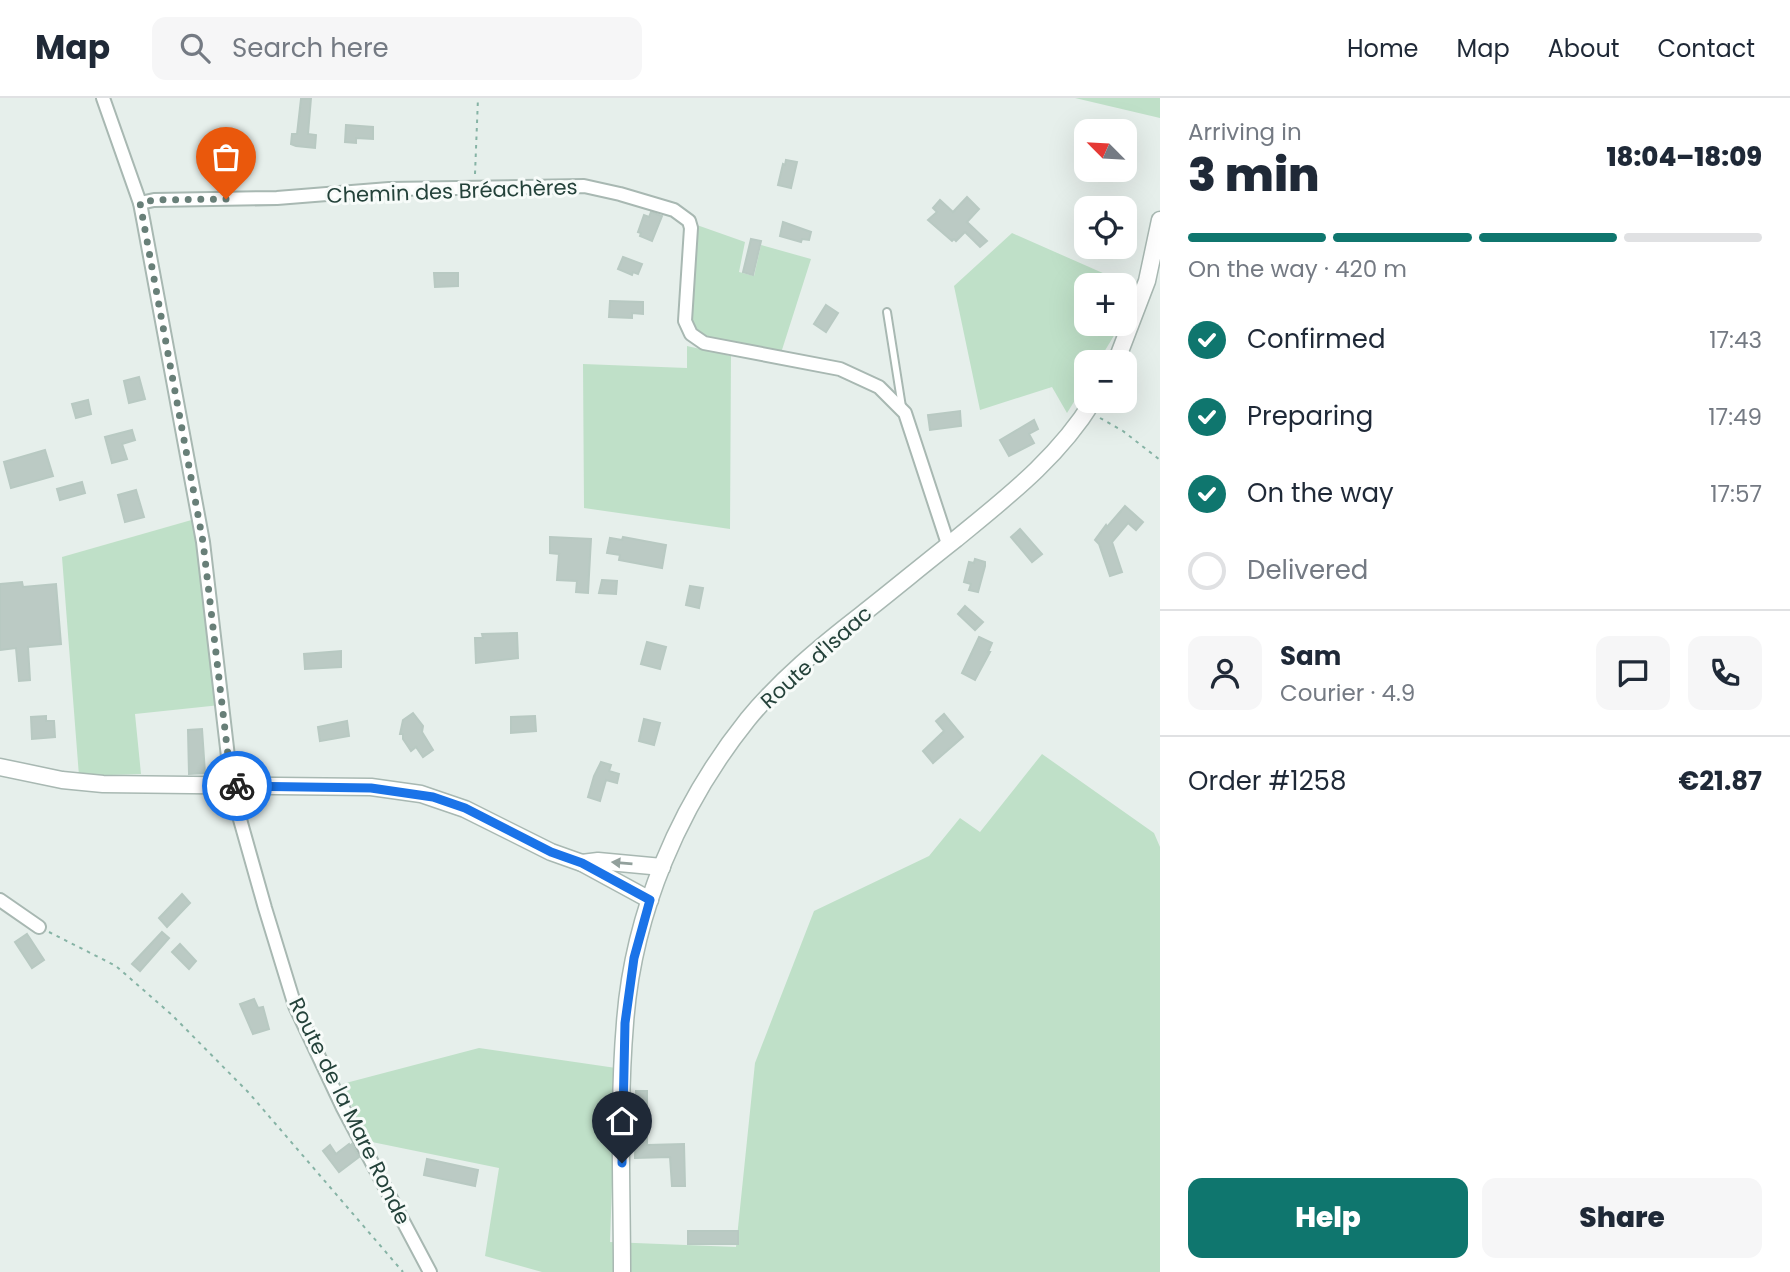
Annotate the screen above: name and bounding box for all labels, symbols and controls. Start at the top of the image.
search box [152,17,642,80]
text: Map [35,24,110,71]
icon: search [176,29,214,67]
text: Search here [232,30,389,66]
text: Home [1347,32,1419,65]
text: Map [1457,32,1510,65]
text: About [1548,32,1619,65]
text: Contact [1657,32,1755,65]
text: Arriving in [1188,116,1302,148]
north arrow [1074,119,1138,182]
map controls [1074,119,1137,413]
pin [196,127,256,199]
icon: bag [207,138,245,176]
text: 18:04–18:09 [1606,139,1762,175]
text: 3 min [1188,143,1320,207]
street label: Chemin des Bréachères [326,172,578,210]
button: locate [1074,196,1137,259]
text: On the way · 420 m [1188,253,1407,285]
button: + [1074,273,1137,336]
icon: check [1188,321,1226,359]
text: Confirmed [1247,321,1385,357]
text: 17:43 [1709,324,1762,356]
button: − [1074,350,1137,413]
icon: check [1188,398,1226,436]
text: Preparing [1247,398,1373,434]
text: 17:49 [1708,401,1762,433]
icon: check [1188,475,1226,513]
text: On the way [1247,475,1394,511]
text: 17:57 [1710,478,1762,510]
text: Delivered [1247,552,1368,588]
street label: Route d'Isaac [754,599,878,715]
button: person [1188,636,1262,710]
button: chat [1596,636,1670,710]
button: phone [1688,636,1762,710]
text: Sam [1280,638,1341,674]
text: Courier · 4.9 [1280,677,1415,709]
courier [202,751,272,821]
text: Order #1258 [1188,763,1346,799]
text: €21.87 [1679,763,1762,799]
icon: bike [218,767,256,805]
one-way arrow [611,857,633,868]
street label: Route de la Mare Ronde [282,993,418,1229]
pin [592,1091,652,1163]
icon: home [603,1102,641,1140]
button: Help [1188,1178,1468,1258]
button: Share [1482,1178,1762,1258]

